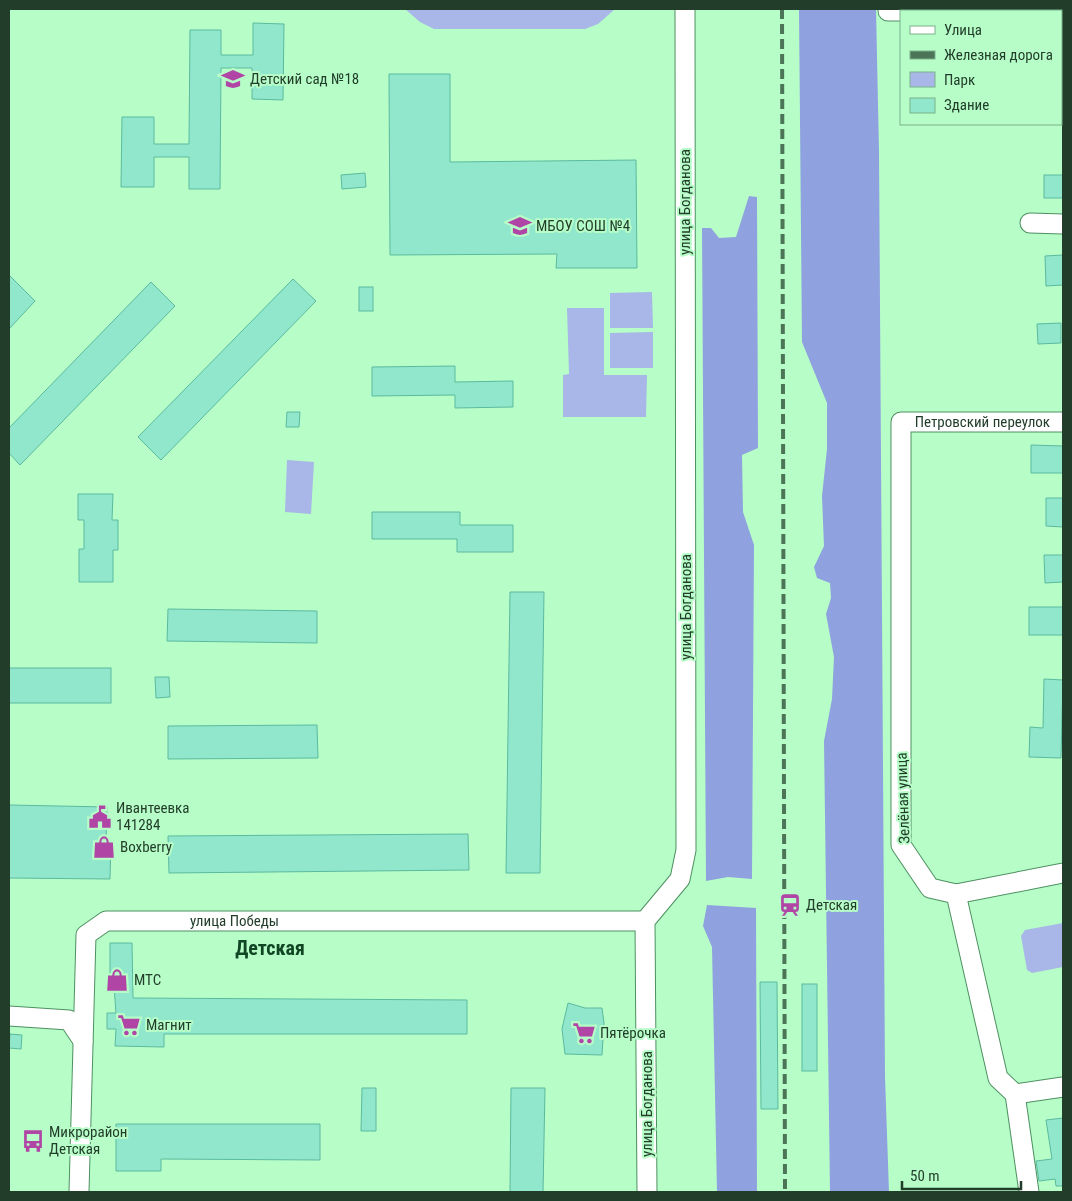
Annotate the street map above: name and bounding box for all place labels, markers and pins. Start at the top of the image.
school or university icon: Детский сад №18 [220,66,246,92]
place label: Детский сад №18 [250,70,359,88]
school or university icon: МБОУ СОШ №4 [507,213,533,239]
place label: МБОУ СОШ №4 [536,217,630,235]
place label: Ивантеевка 141284 [116,799,189,834]
public building icon: Ивантеевка 141284 [87,804,113,830]
shop icon: Boxberry [91,834,117,860]
place label: Boxberry [120,838,172,856]
station icon: Детская [777,892,803,918]
place label: Детская [806,896,857,914]
shop icon: МТС [104,967,130,993]
place label: МТС [134,971,161,989]
supermarket icon: Магнит [116,1012,142,1038]
place label: Магнит [146,1016,192,1034]
supermarket icon: Пятёрочка [571,1020,597,1046]
place label: Пятёрочка [600,1024,666,1042]
place label: Микрорайон Детская [49,1123,128,1158]
bus stop icon: Микрорайон Детская [20,1128,46,1154]

